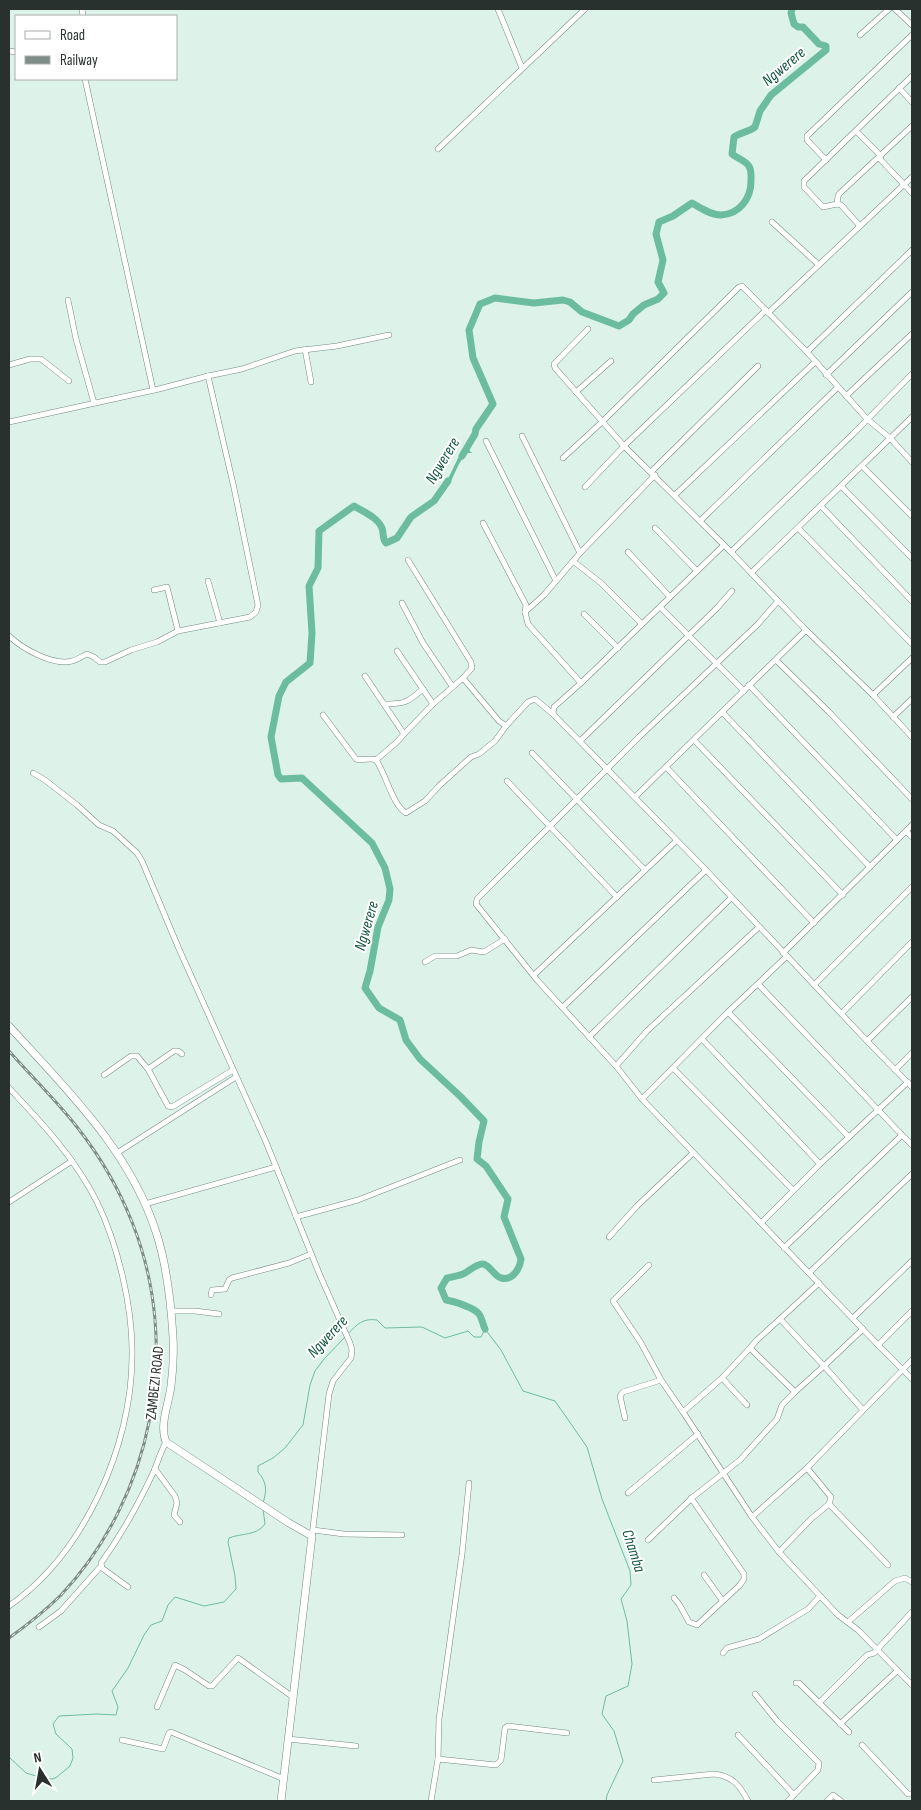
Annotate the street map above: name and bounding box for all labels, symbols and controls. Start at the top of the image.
legend [15,15,178,80]
text: Road [60,26,85,45]
water label: Ngwerere [759,43,809,91]
text: Railway [60,51,98,70]
water label: Ngwerere [422,434,464,488]
water label: Ngwerere [351,899,383,953]
water label: Ngwerere [304,1312,352,1362]
street label: ZAMBEZI ROAD [142,1345,168,1421]
water label: Chamba [617,1527,649,1575]
north arrow [15,1745,65,1795]
text: N [32,1749,43,1767]

